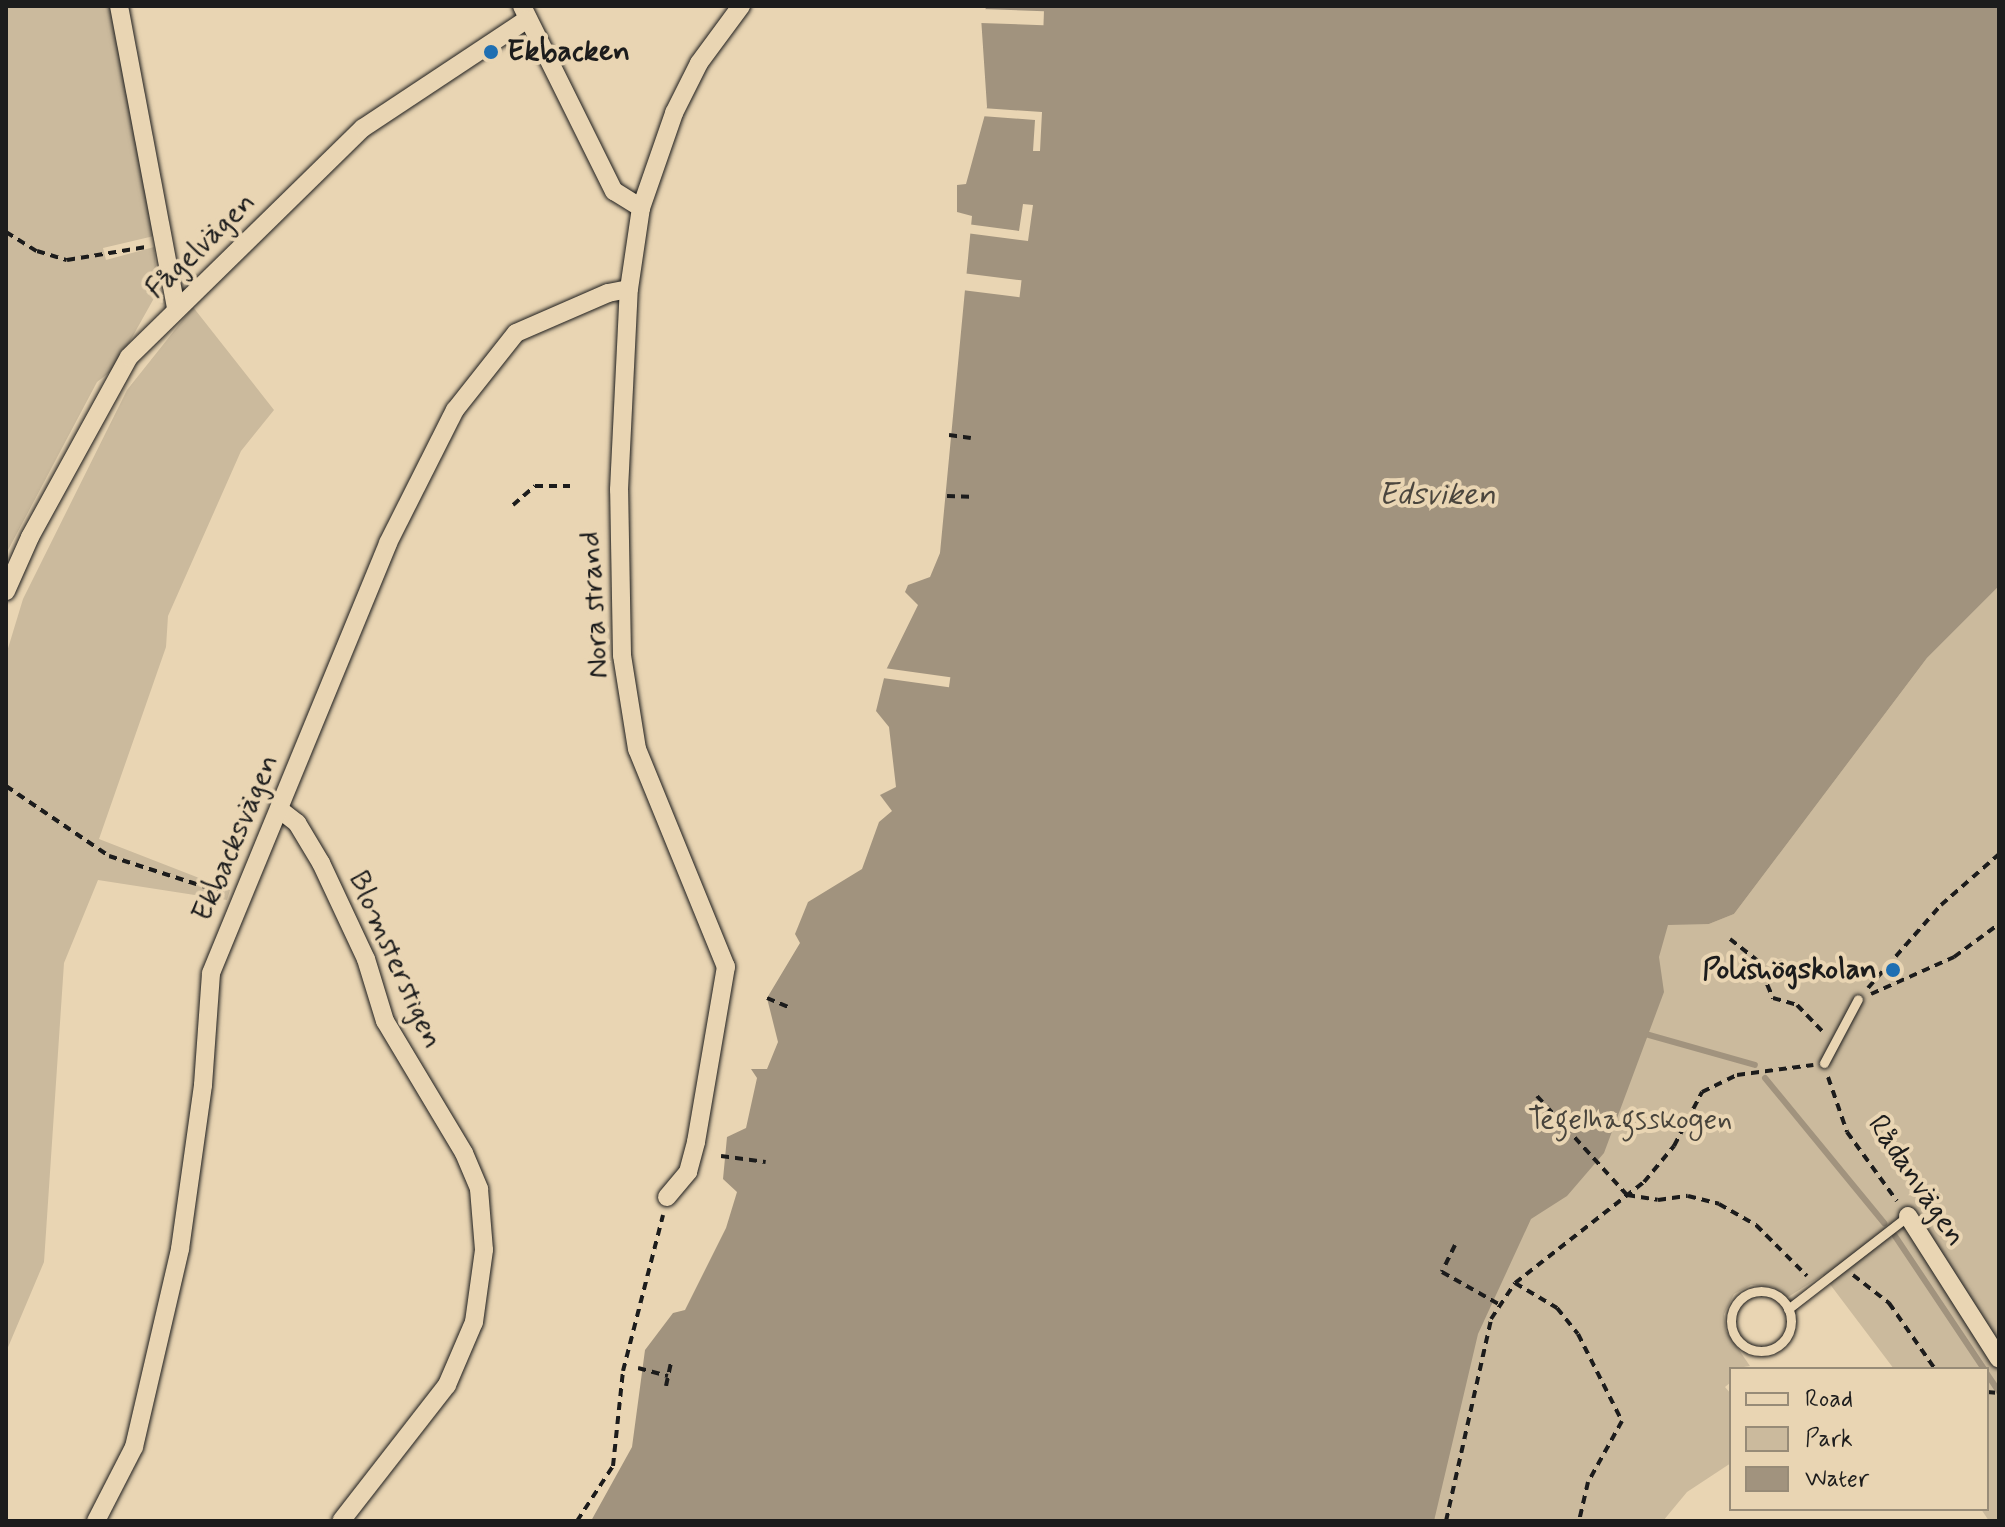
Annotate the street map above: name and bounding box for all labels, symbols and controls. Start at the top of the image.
place label: Ekbacken [507,34,630,70]
marker: Ekbacken [482,43,500,61]
street label: Fågelvägen [138,185,264,307]
water label: Edsviken [1378,476,1496,514]
street label: Nora strand [573,530,617,680]
street label: Ekbacksvägen [185,749,287,927]
street label: Blomsterstigen [340,866,450,1054]
place label: Polishögskolan [1702,952,1877,988]
marker: Polishögskolan [1884,961,1902,979]
park label: Tegelhagsskogen [1528,1102,1732,1138]
street label: Rådanvägen [1859,1108,1973,1254]
legend [1729,1367,1989,1511]
text: Road [1805,1384,1853,1415]
text: Park [1805,1424,1853,1455]
text: Water [1805,1464,1869,1495]

